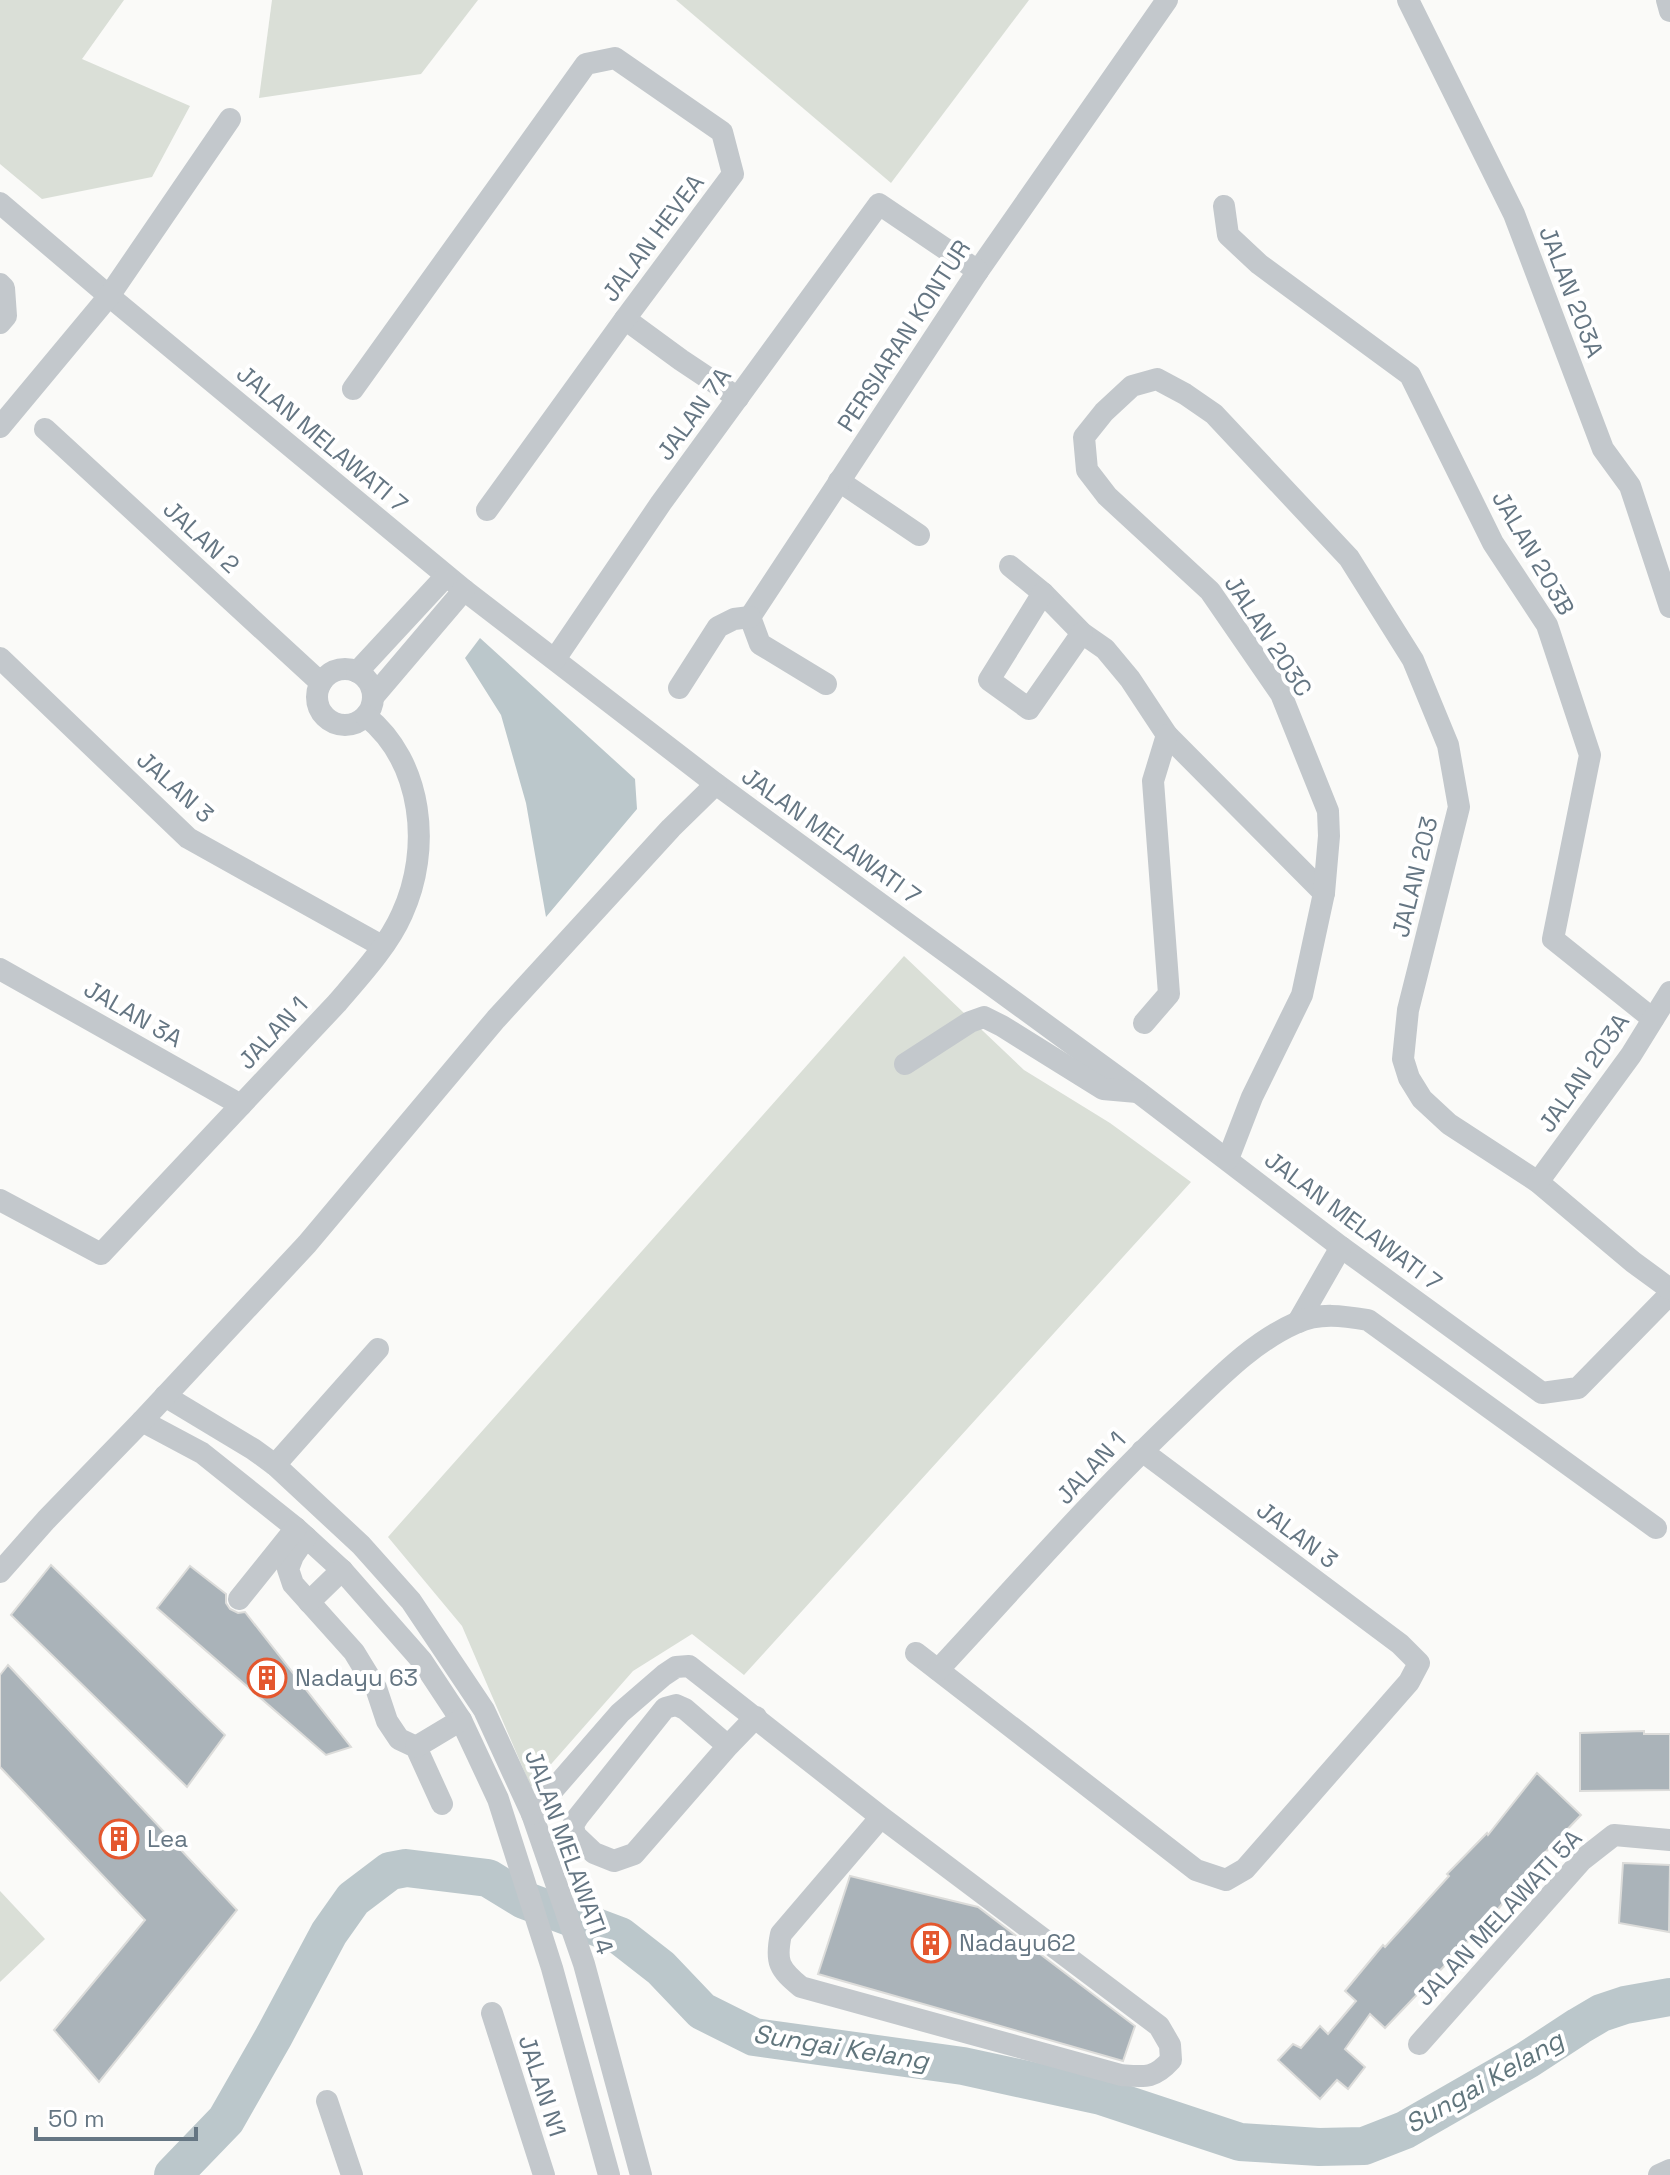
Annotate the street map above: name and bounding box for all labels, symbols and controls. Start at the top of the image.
street label: JALAN HEVEA [595,168,711,308]
street label: JALAN 203A [1532,222,1611,362]
street label: PERSIARAN KONTUR [830,234,977,437]
street label: JALAN MELAWATI 7 [230,358,414,519]
street label: JALAN 7A [649,361,738,466]
street label: JALAN 203B [1485,485,1582,621]
street label: JALAN 2 [157,493,246,580]
street label: JALAN 203C [1218,569,1319,702]
street label: JALAN 3 [130,744,220,829]
street label: JALAN MELAWATI 7 [736,760,927,911]
street label: JALAN 203 [1385,813,1444,940]
street label: JALAN 3A [78,973,188,1054]
street label: JALAN 1 [231,990,314,1076]
street label: JALAN 203A [1531,1007,1636,1138]
street label: JALAN MELAWATI 7 [1258,1144,1448,1297]
street label: JALAN 1 [1049,1425,1132,1511]
street label: JALAN 3 [1251,1494,1344,1575]
building icon: Nadayu 63 [246,1657,288,1699]
place label: Nadayu 63 [295,1662,418,1693]
street label: JALAN MELAWATI 4 [518,1745,621,1958]
building icon: Lea [98,1818,140,1860]
place label: Lea [147,1823,188,1854]
street label: JALAN MELAWATI 5A [1409,1823,1588,2012]
building icon: Nadayu62 [910,1922,952,1964]
place label: Nadayu62 [959,1927,1076,1958]
water label: Sungai Kelang [751,2016,932,2078]
water label: Sungai Kelang [1399,2022,1570,2141]
street label: JALAN N1 [512,2031,573,2141]
scale bar [36,2091,196,2141]
text: 50 m [48,2103,105,2134]

